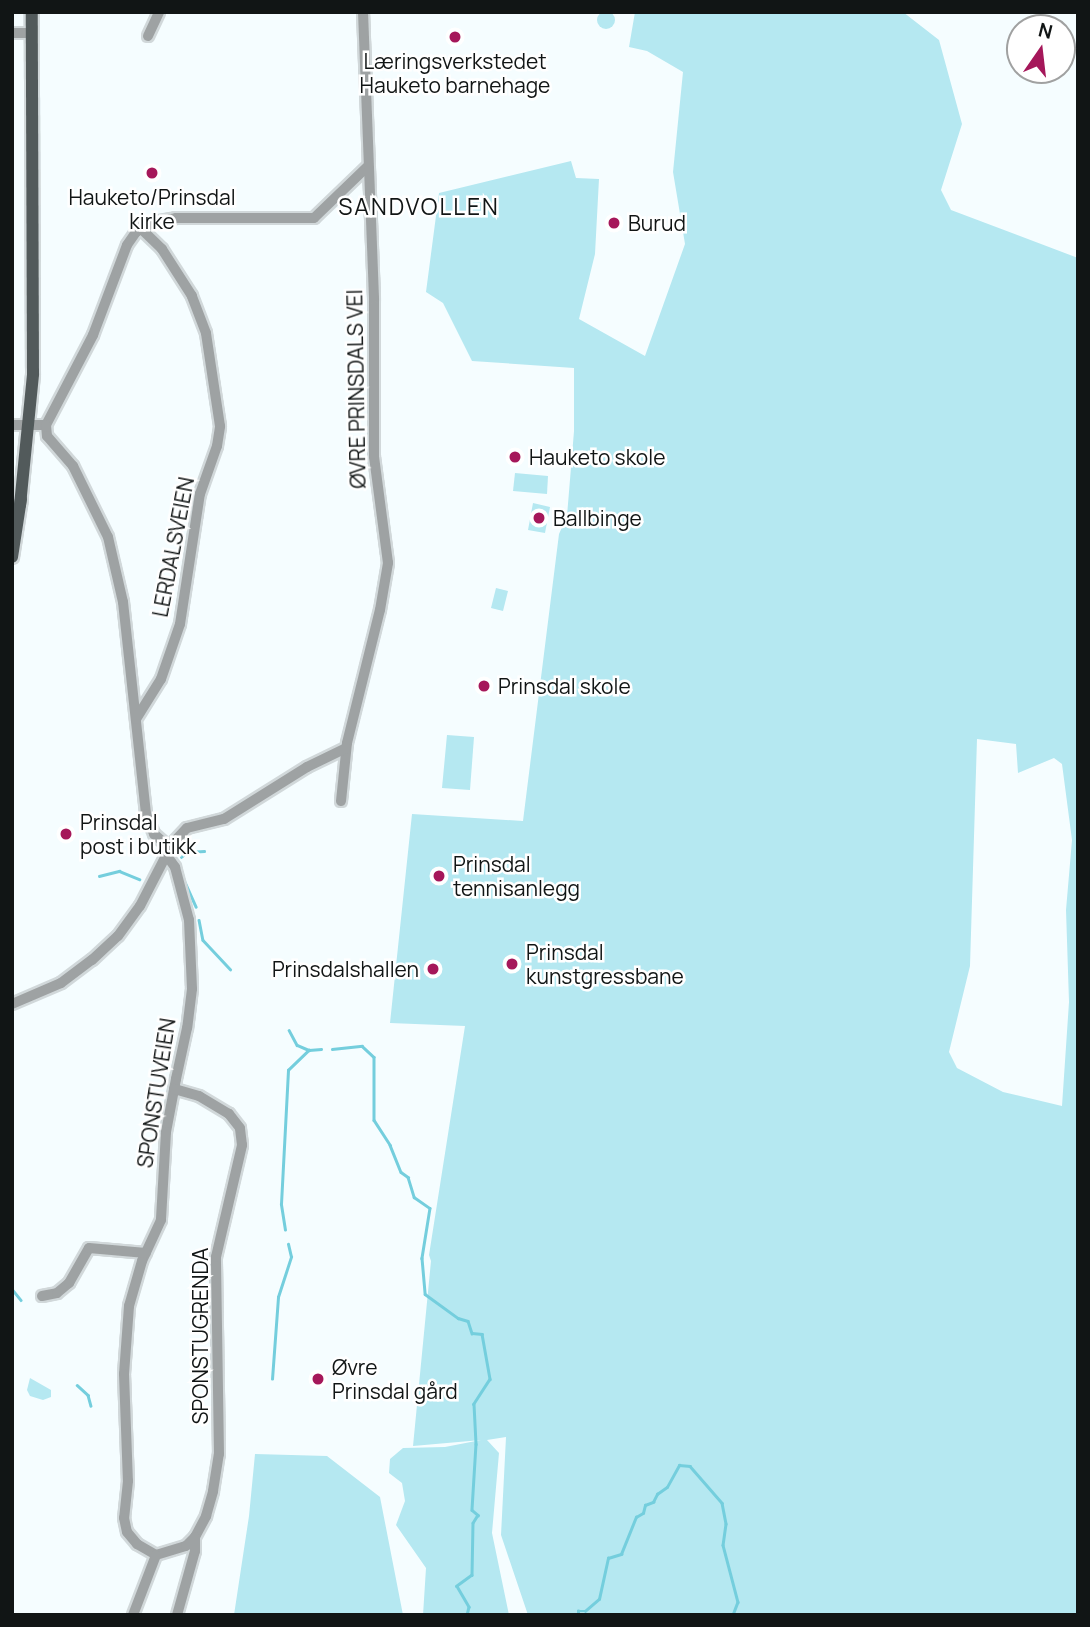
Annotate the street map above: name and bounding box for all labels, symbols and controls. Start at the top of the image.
north arrow [1006,14,1076,84]
text: N [1036,16,1055,45]
marker: Læringsverkstedet Hauketo barnehage [447,29,463,45]
place label: Læringsverkstedet Hauketo barnehage [360,48,550,98]
marker: Hauketo/Prinsdal kirke [144,165,160,181]
place label: Hauketo/Prinsdal kirke [68,184,236,234]
district label: SANDVOLLEN [339,192,499,220]
place label: Burud [628,210,686,236]
marker: Burud [606,215,622,231]
street label: ØVRE PRINSDALS VEI [342,289,370,489]
place label: Hauketo skole [529,444,665,470]
marker: Hauketo skole [507,449,523,465]
street label: LERDALSVEIEN [147,475,199,619]
place label: Ballbinge [553,505,642,531]
marker: Ballbinge [531,510,547,526]
place label: Prinsdal skole [498,673,631,699]
marker: Prinsdal skole [476,678,492,694]
place label: Prinsdal post i butikk [80,809,197,859]
marker: Prinsdal post i butikk [58,826,74,842]
place label: Prinsdal tennisanlegg [453,851,580,901]
marker: Prinsdal tennisanlegg [431,868,447,884]
place label: Prinsdal kunstgressbane [526,939,684,989]
place label: Prinsdalshallen [272,956,419,982]
marker: Prinsdal kunstgressbane [504,956,520,972]
marker: Prinsdalshallen [425,961,441,977]
street label: SPONSTUVEIEN [132,1016,180,1170]
street label: SPONSTUGRENDA [187,1248,213,1424]
place label: Øvre Prinsdal gård [332,1354,458,1404]
marker: Øvre Prinsdal gård [310,1371,326,1387]

